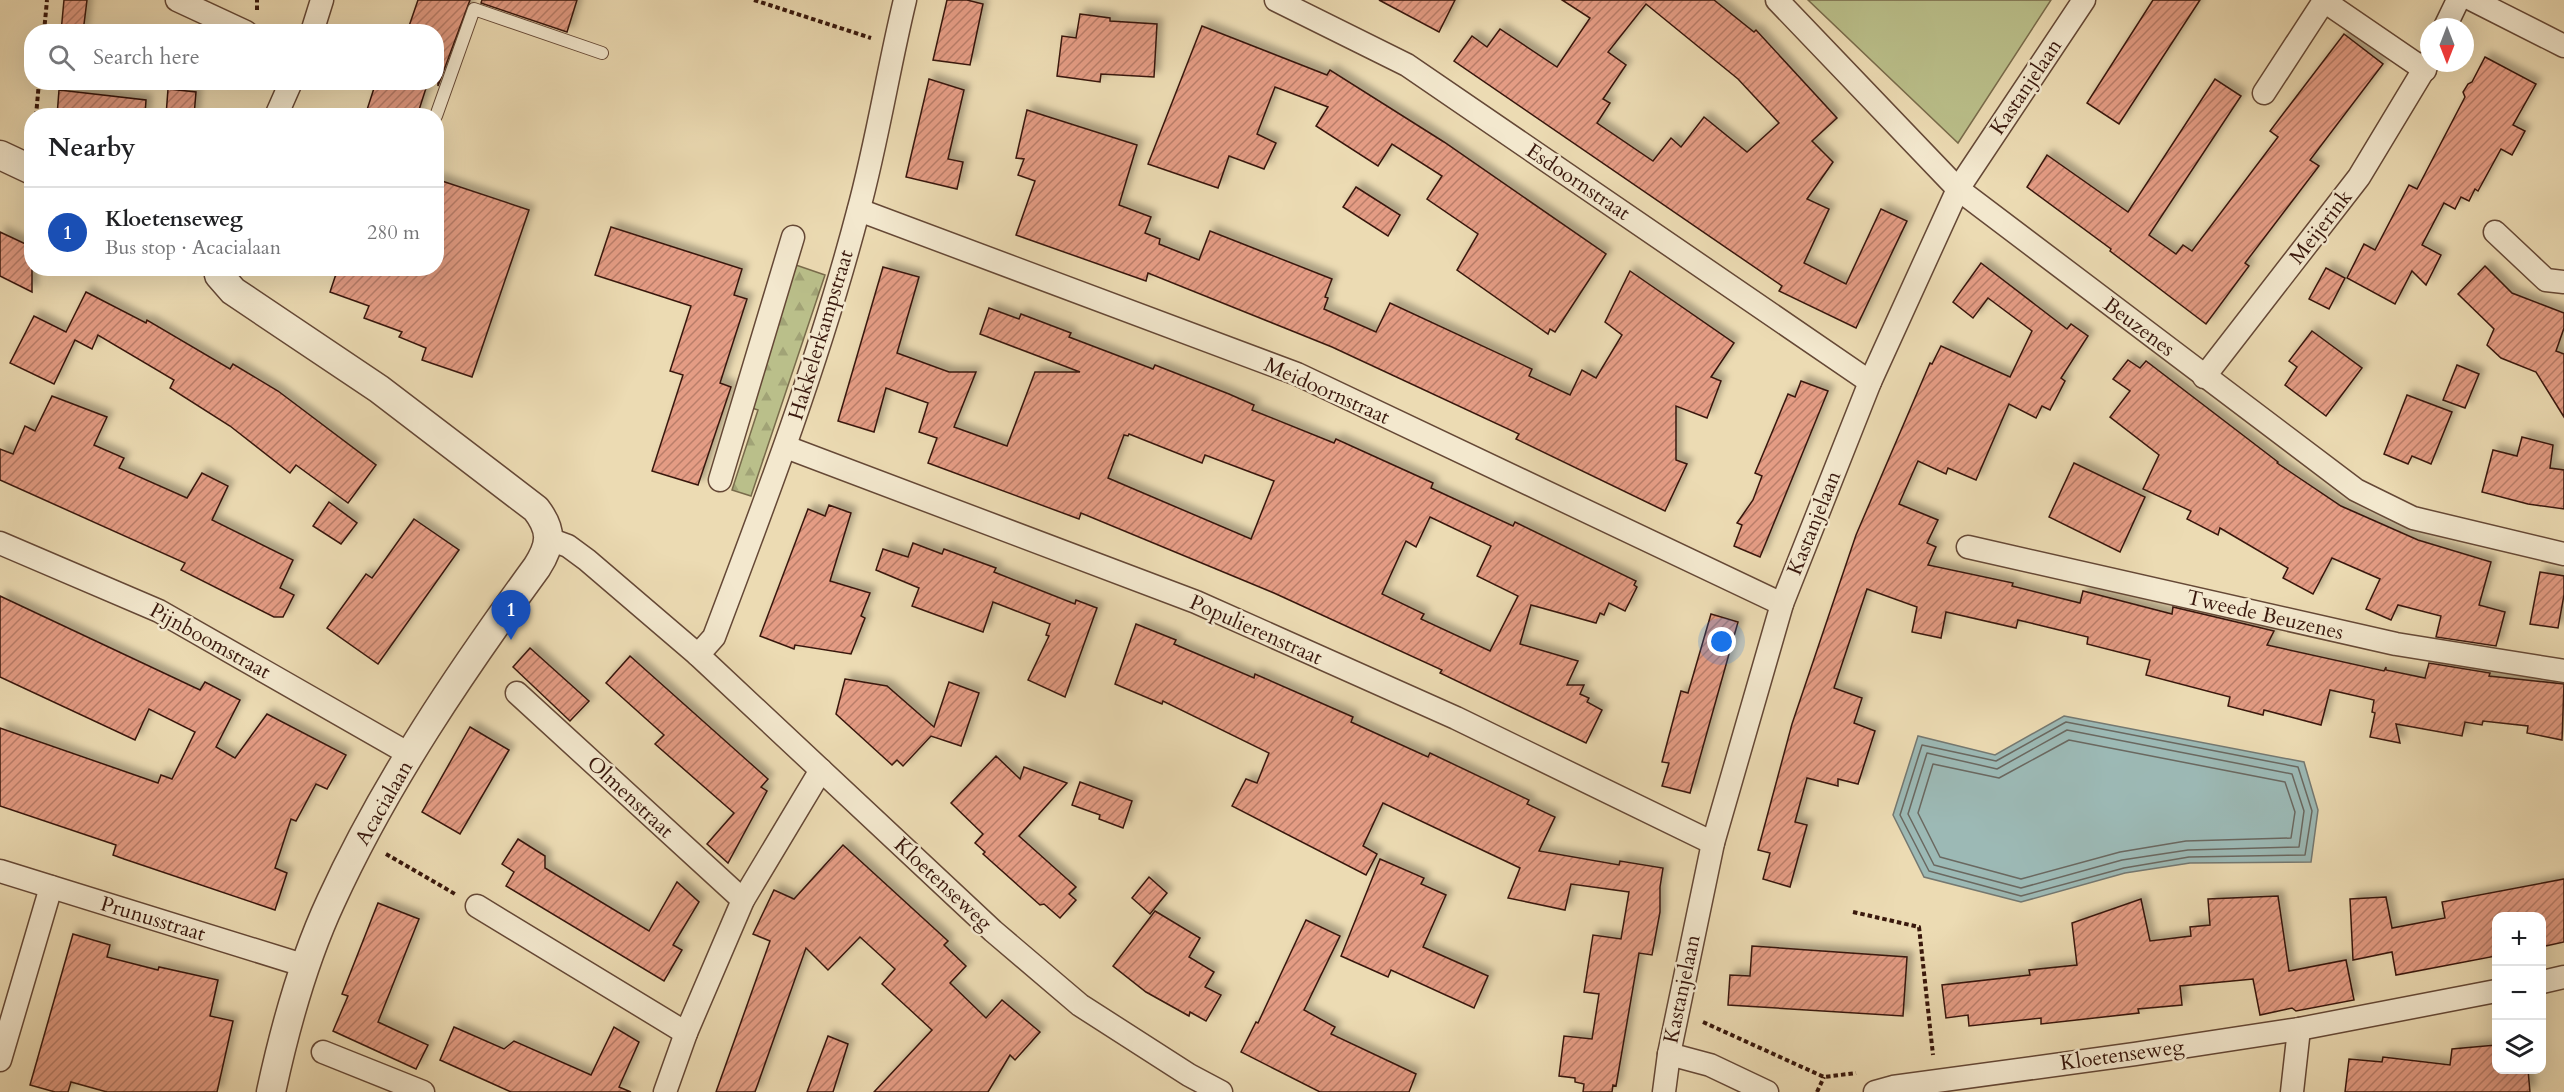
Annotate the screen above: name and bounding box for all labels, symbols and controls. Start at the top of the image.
north arrow [2420,18,2474,72]
search box [24,24,444,90]
street label: Kastanjelaan [1983,33,2069,141]
icon: search [45,41,78,74]
text: Search here [93,42,200,72]
text: Nearby [48,130,136,165]
street label: Esdoornstraat [1520,137,1636,228]
street label: Meijerink [2283,183,2360,270]
text: Kloetenseweg [105,204,243,234]
text: 1 [62,219,73,246]
text: 280 m [367,219,420,246]
text: Bus stop · Acacialaan [105,234,281,261]
street label: Hakkelerkampstraat [781,246,861,424]
street label: Beuzenes [2097,291,2181,363]
street label: Meidoornstraat [1260,350,1395,432]
street label: Kastanjelaan [1780,466,1848,580]
street label: Tweede Beuzenes [2184,583,2346,647]
street label: Populierenstraat [1185,588,1327,672]
pin: 1 [492,590,530,640]
street label: Pijnboomstraat [144,596,276,686]
your location [1707,627,1736,656]
street label: Olmenstraat [580,749,680,845]
street label: Acacialaan [348,755,420,851]
street label: Kloetenseweg [888,831,999,937]
street label: Prunusstraat [97,889,209,949]
map controls [2492,912,2546,1074]
button: + [2492,912,2546,966]
street label: Kastanjelaan [1656,932,1708,1046]
button: − [2492,966,2546,1020]
button: layers [2492,1020,2546,1074]
street label: Kloetenseweg [2058,1032,2186,1078]

